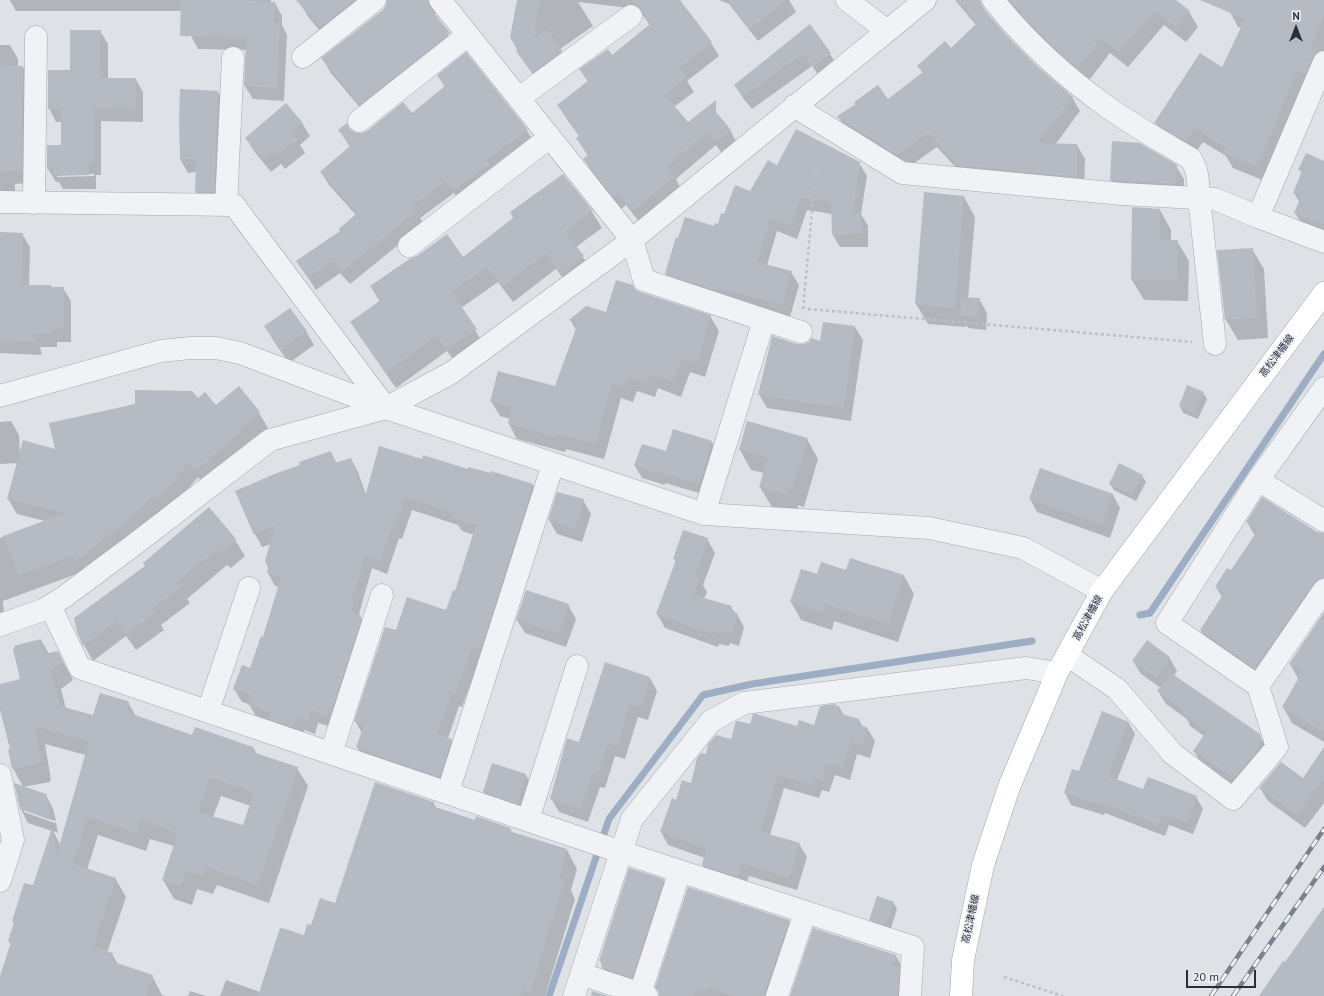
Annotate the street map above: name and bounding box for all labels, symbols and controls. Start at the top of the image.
north arrow [1276,8,1316,48]
text: N [1292,9,1300,23]
street label: 高松津幡線 [1257,332,1297,380]
street label: 高松津幡線 [1071,593,1105,643]
street label: 高松津幡線 [960,893,982,945]
scale bar [1188,962,1258,988]
text: 20 m [1193,969,1219,984]

